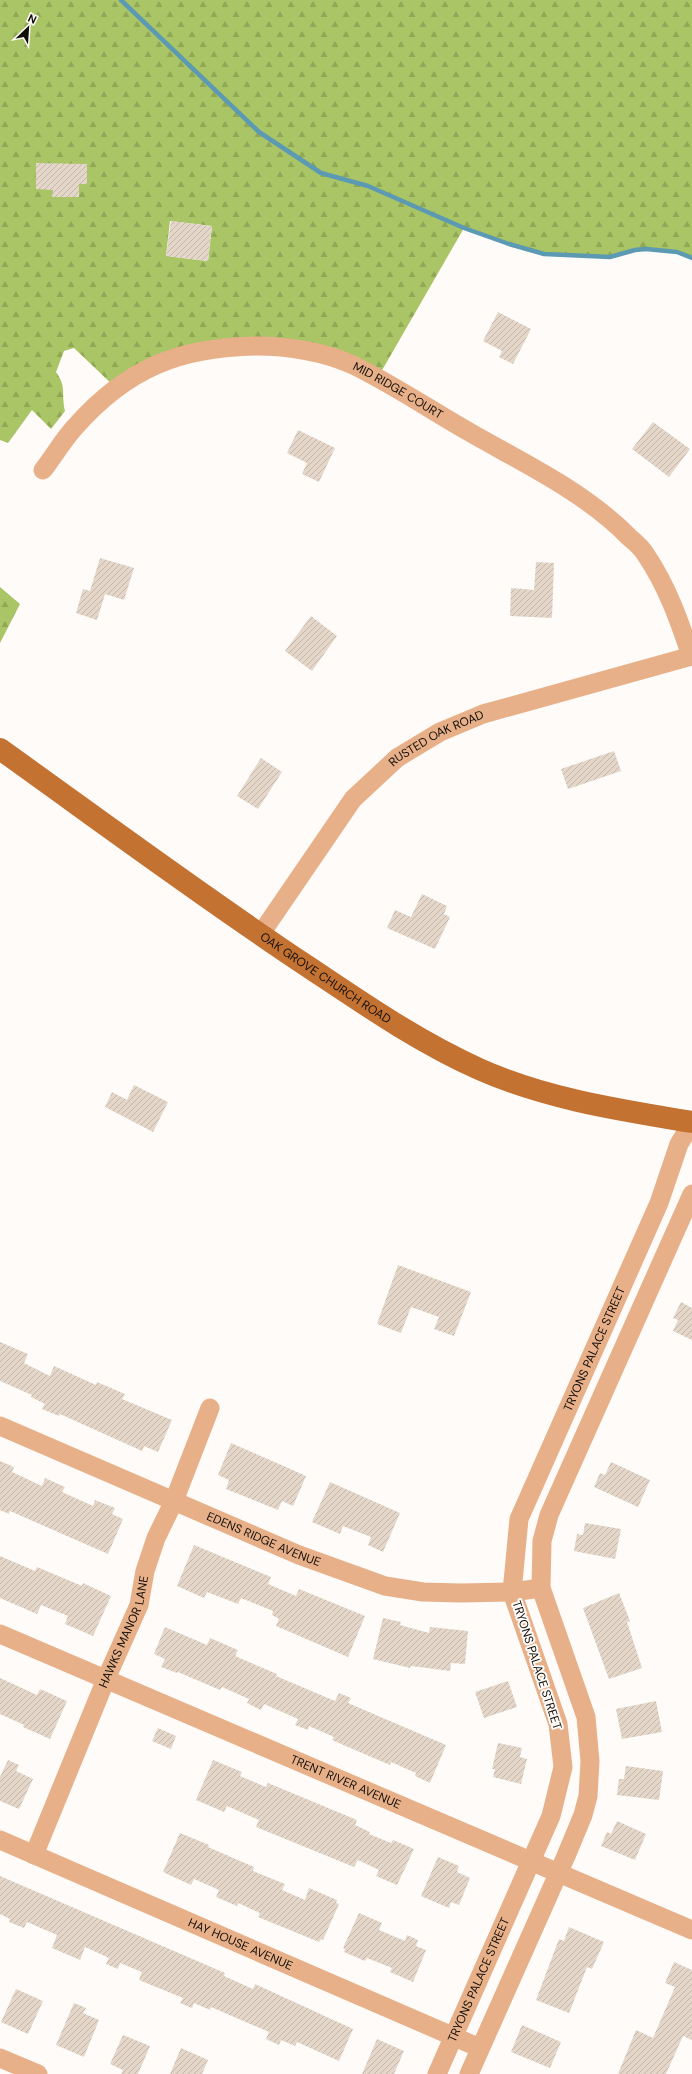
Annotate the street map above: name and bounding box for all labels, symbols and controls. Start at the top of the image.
north arrow [8,8,48,48]
text: N [26,11,39,27]
street label: MID RIDGE COURT [350,358,446,423]
street label: RUSTED OAK ROAD [385,707,486,770]
street label: OAK GROVE CHURCH ROAD [257,929,394,1027]
street label: TRYONS PALACE STREET [560,1284,629,1414]
street label: EDENS RIDGE AVENUE [204,1508,323,1570]
street label: HAWKS MANOR LANE [95,1574,152,1690]
street label: TRYONS PALACE STREET [509,1598,566,1732]
street label: TRENT RIVER AVENUE [288,1751,404,1813]
street label: HAY HOUSE AVENUE [186,1914,295,1974]
street label: TRYONS PALACE STREET [444,1915,513,2045]

